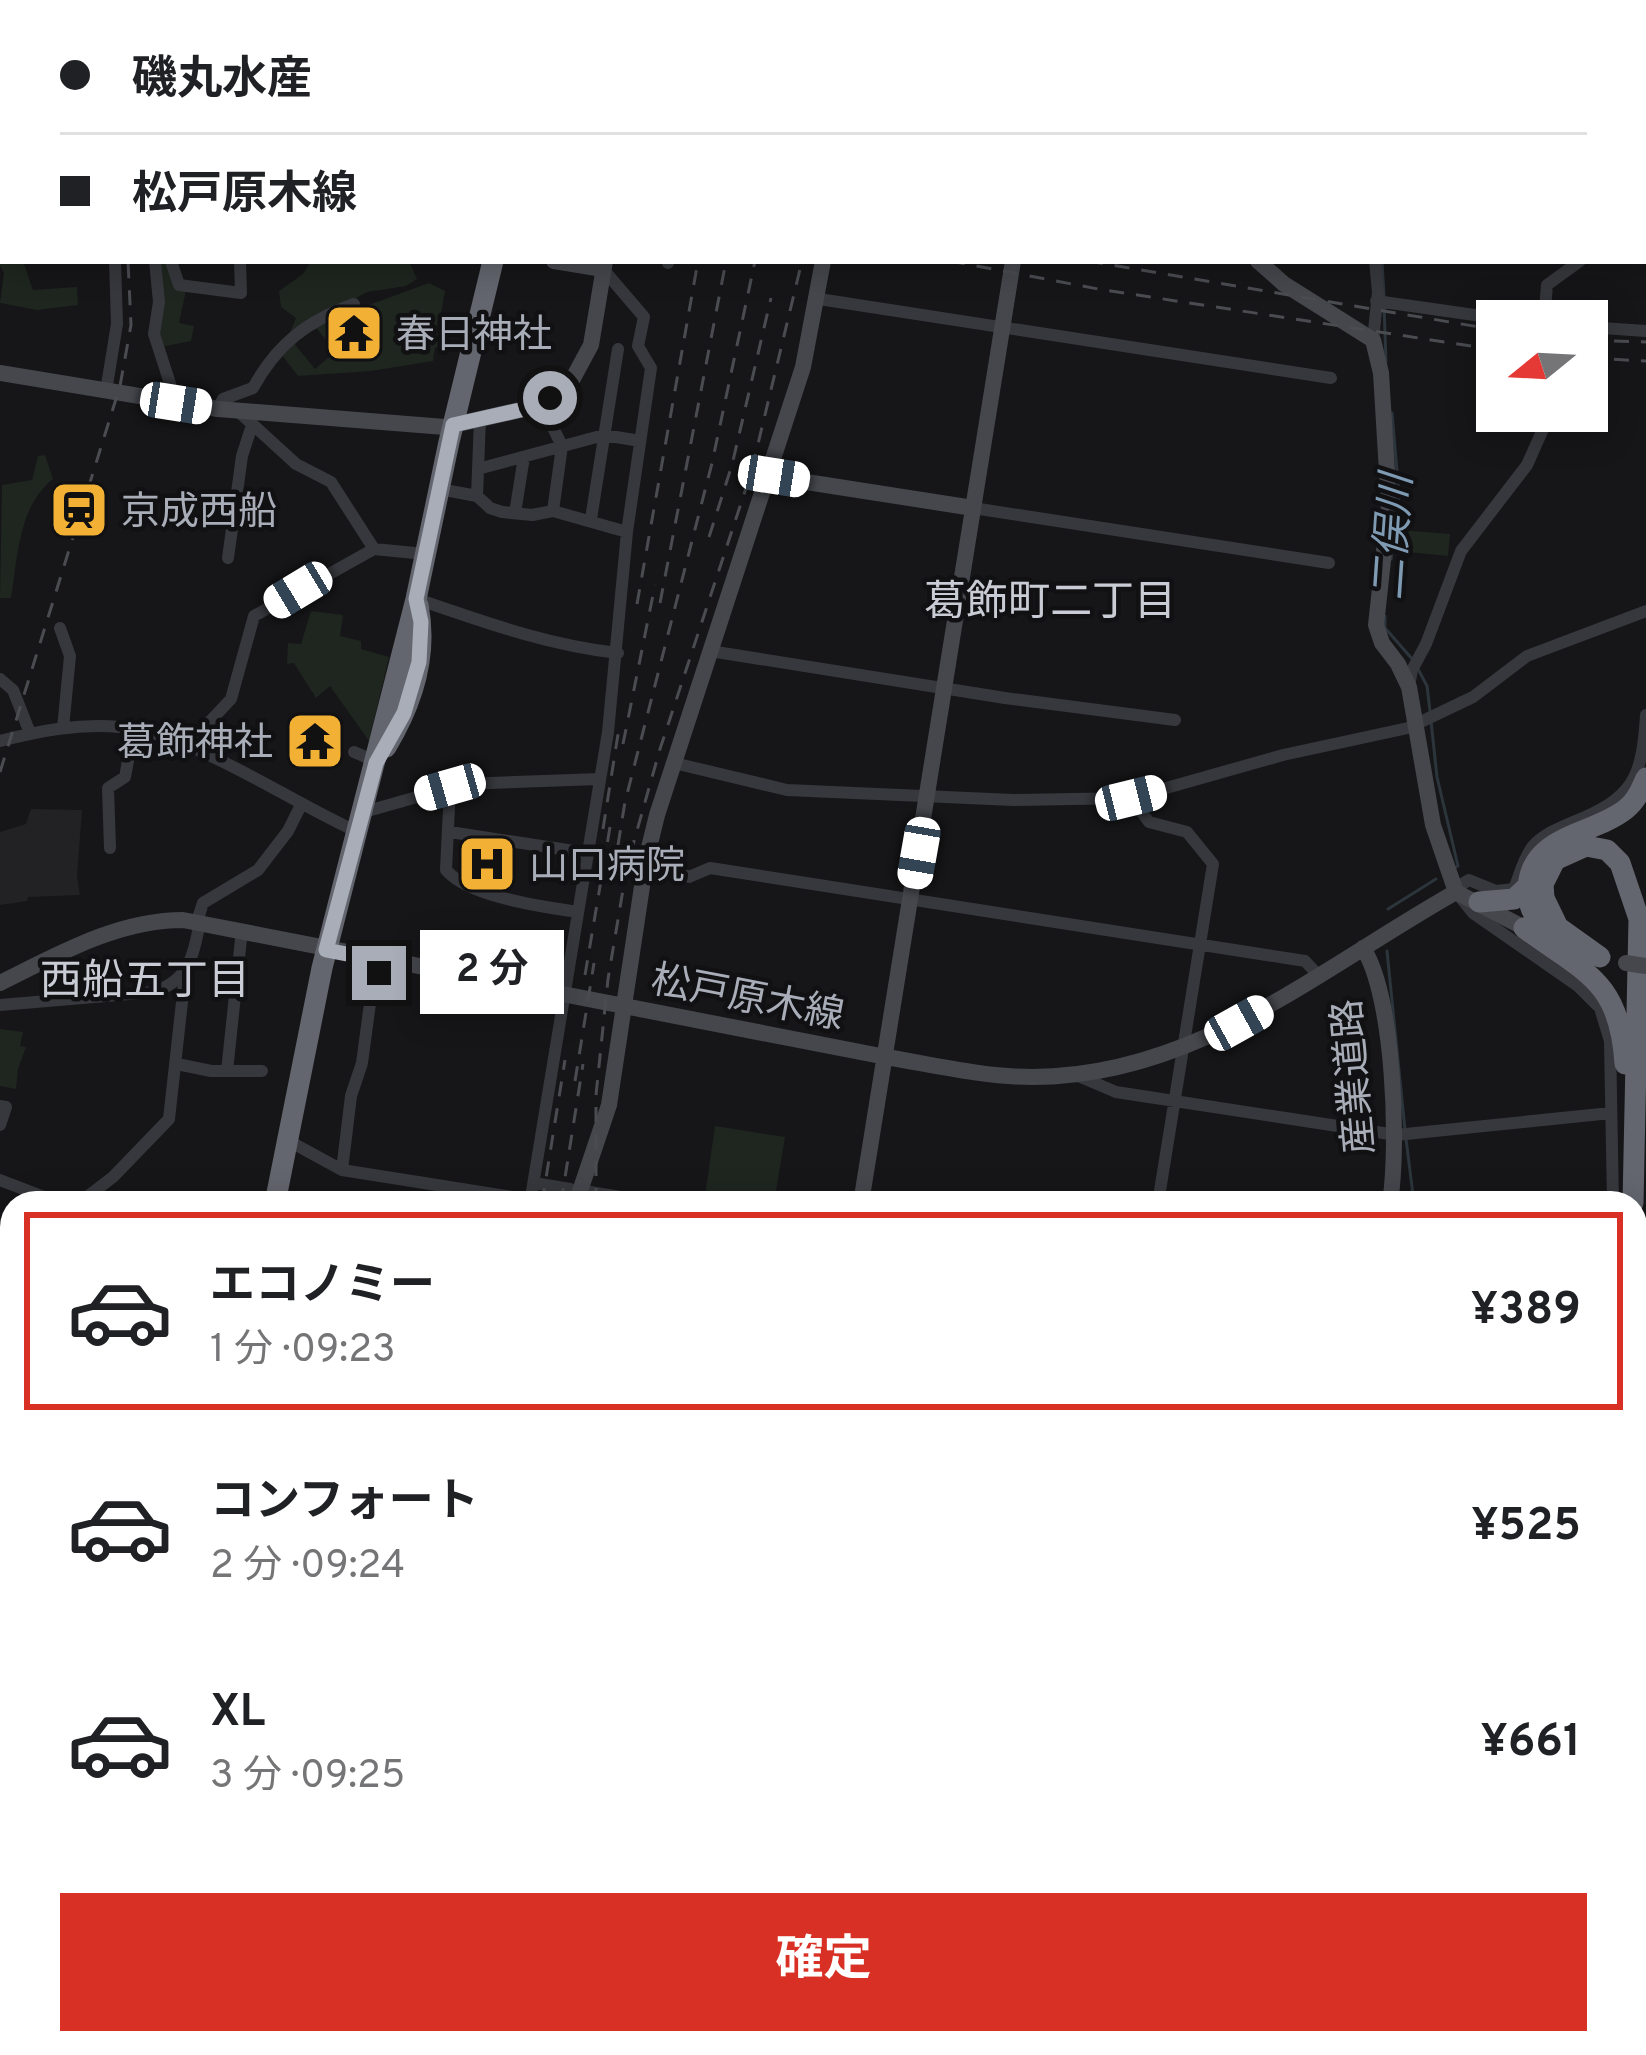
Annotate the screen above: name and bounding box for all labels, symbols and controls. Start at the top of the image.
text: 磯丸水産 [132,53,312,110]
text: 松戸原木線 [132,168,357,225]
north arrow [1476,300,1608,432]
map controls [1476,300,1608,432]
temple icon: 春日神社 [323,302,385,364]
place label: 春日神社 [396,313,552,362]
route start [523,371,577,425]
car [138,380,214,426]
car [736,453,812,499]
water label: 二俣川 [1365,469,1427,602]
station icon: 京成西船 [48,479,110,541]
place label: 京成西船 [121,490,277,539]
car [258,556,338,624]
district label: 葛飾町二丁目 [924,578,1176,631]
temple icon: 葛飾神社 [284,710,346,772]
place label: 葛飾神社 [117,721,273,770]
car [410,760,490,814]
car [1092,772,1170,824]
car [895,814,943,892]
hospital icon: 山口病院 [456,833,518,895]
place label: 山口病院 [529,844,685,893]
callout: 2 分 [421,931,565,1015]
route end [352,946,406,1000]
text: 2 分 [456,947,528,996]
district label: 西船五丁目 [40,957,250,1010]
street label: 松戸原木線 [647,958,848,1043]
car [1199,990,1279,1056]
street label: 産業道路 [1325,997,1388,1156]
icon: car [66,1257,174,1365]
text: エコノミー [210,1259,435,1316]
text: ¥389 [1471,1283,1581,1340]
text: 1 分 · 09:23 [210,1327,395,1376]
icon: car [66,1473,174,1581]
text: コンフォート [210,1475,479,1532]
text: ¥525 [1471,1499,1581,1556]
text: 2 分 · 09:24 [210,1543,405,1592]
text: XL [210,1685,265,1742]
icon: car [66,1689,174,1797]
text: ¥661 [1480,1715,1581,1772]
text: 3 分 · 09:25 [210,1753,405,1802]
button: 確定 [60,1893,1587,2031]

